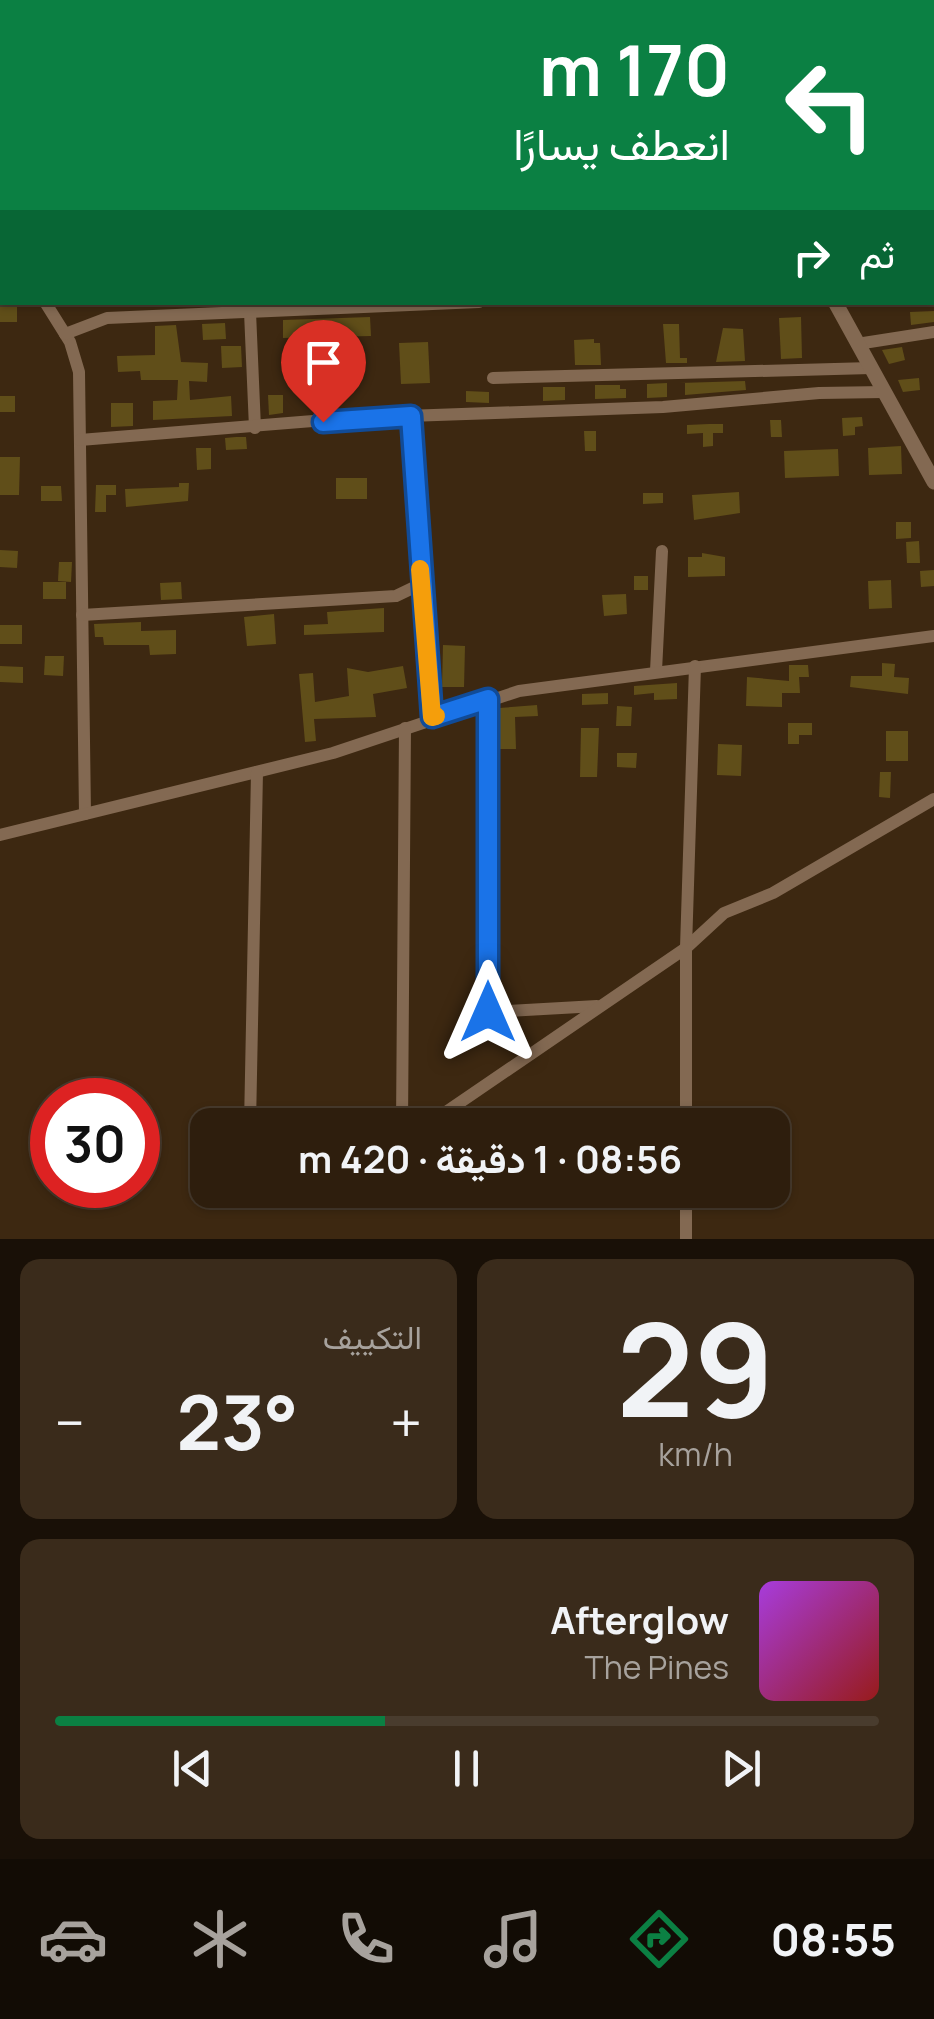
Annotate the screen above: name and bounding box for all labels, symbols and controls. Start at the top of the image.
text: 170 m [539,21,730,117]
icon: left [765,40,895,170]
text: انعطف يسارًا [513,112,730,174]
text: ثم [859,227,895,279]
icon: right [784,230,839,285]
pin [281,320,366,423]
icon: arrive [296,335,351,390]
position arrow [436,960,540,1064]
speed limit sign: 30 [30,1078,160,1208]
text: 08:56 · 1 دقيقة · 420 m [298,1132,682,1184]
text: 29 [616,1278,775,1456]
text: التكييف [323,1315,422,1359]
text: 23° [176,1370,299,1473]
text: − [55,1384,85,1460]
text: + [390,1384,422,1460]
text: km/h [658,1432,733,1476]
text: Afterglow [550,1593,729,1645]
text: The Pines [585,1645,729,1689]
icon: previous [165,1741,220,1796]
icon: pause [439,1741,494,1796]
icon: next [714,1741,769,1796]
icon: car [38,1904,108,1974]
icon: climate [185,1904,255,1974]
icon: phone [331,1904,401,1974]
icon: music [478,1904,548,1974]
icon: directions [624,1904,694,1974]
text: 08:55 [770,1908,896,1970]

